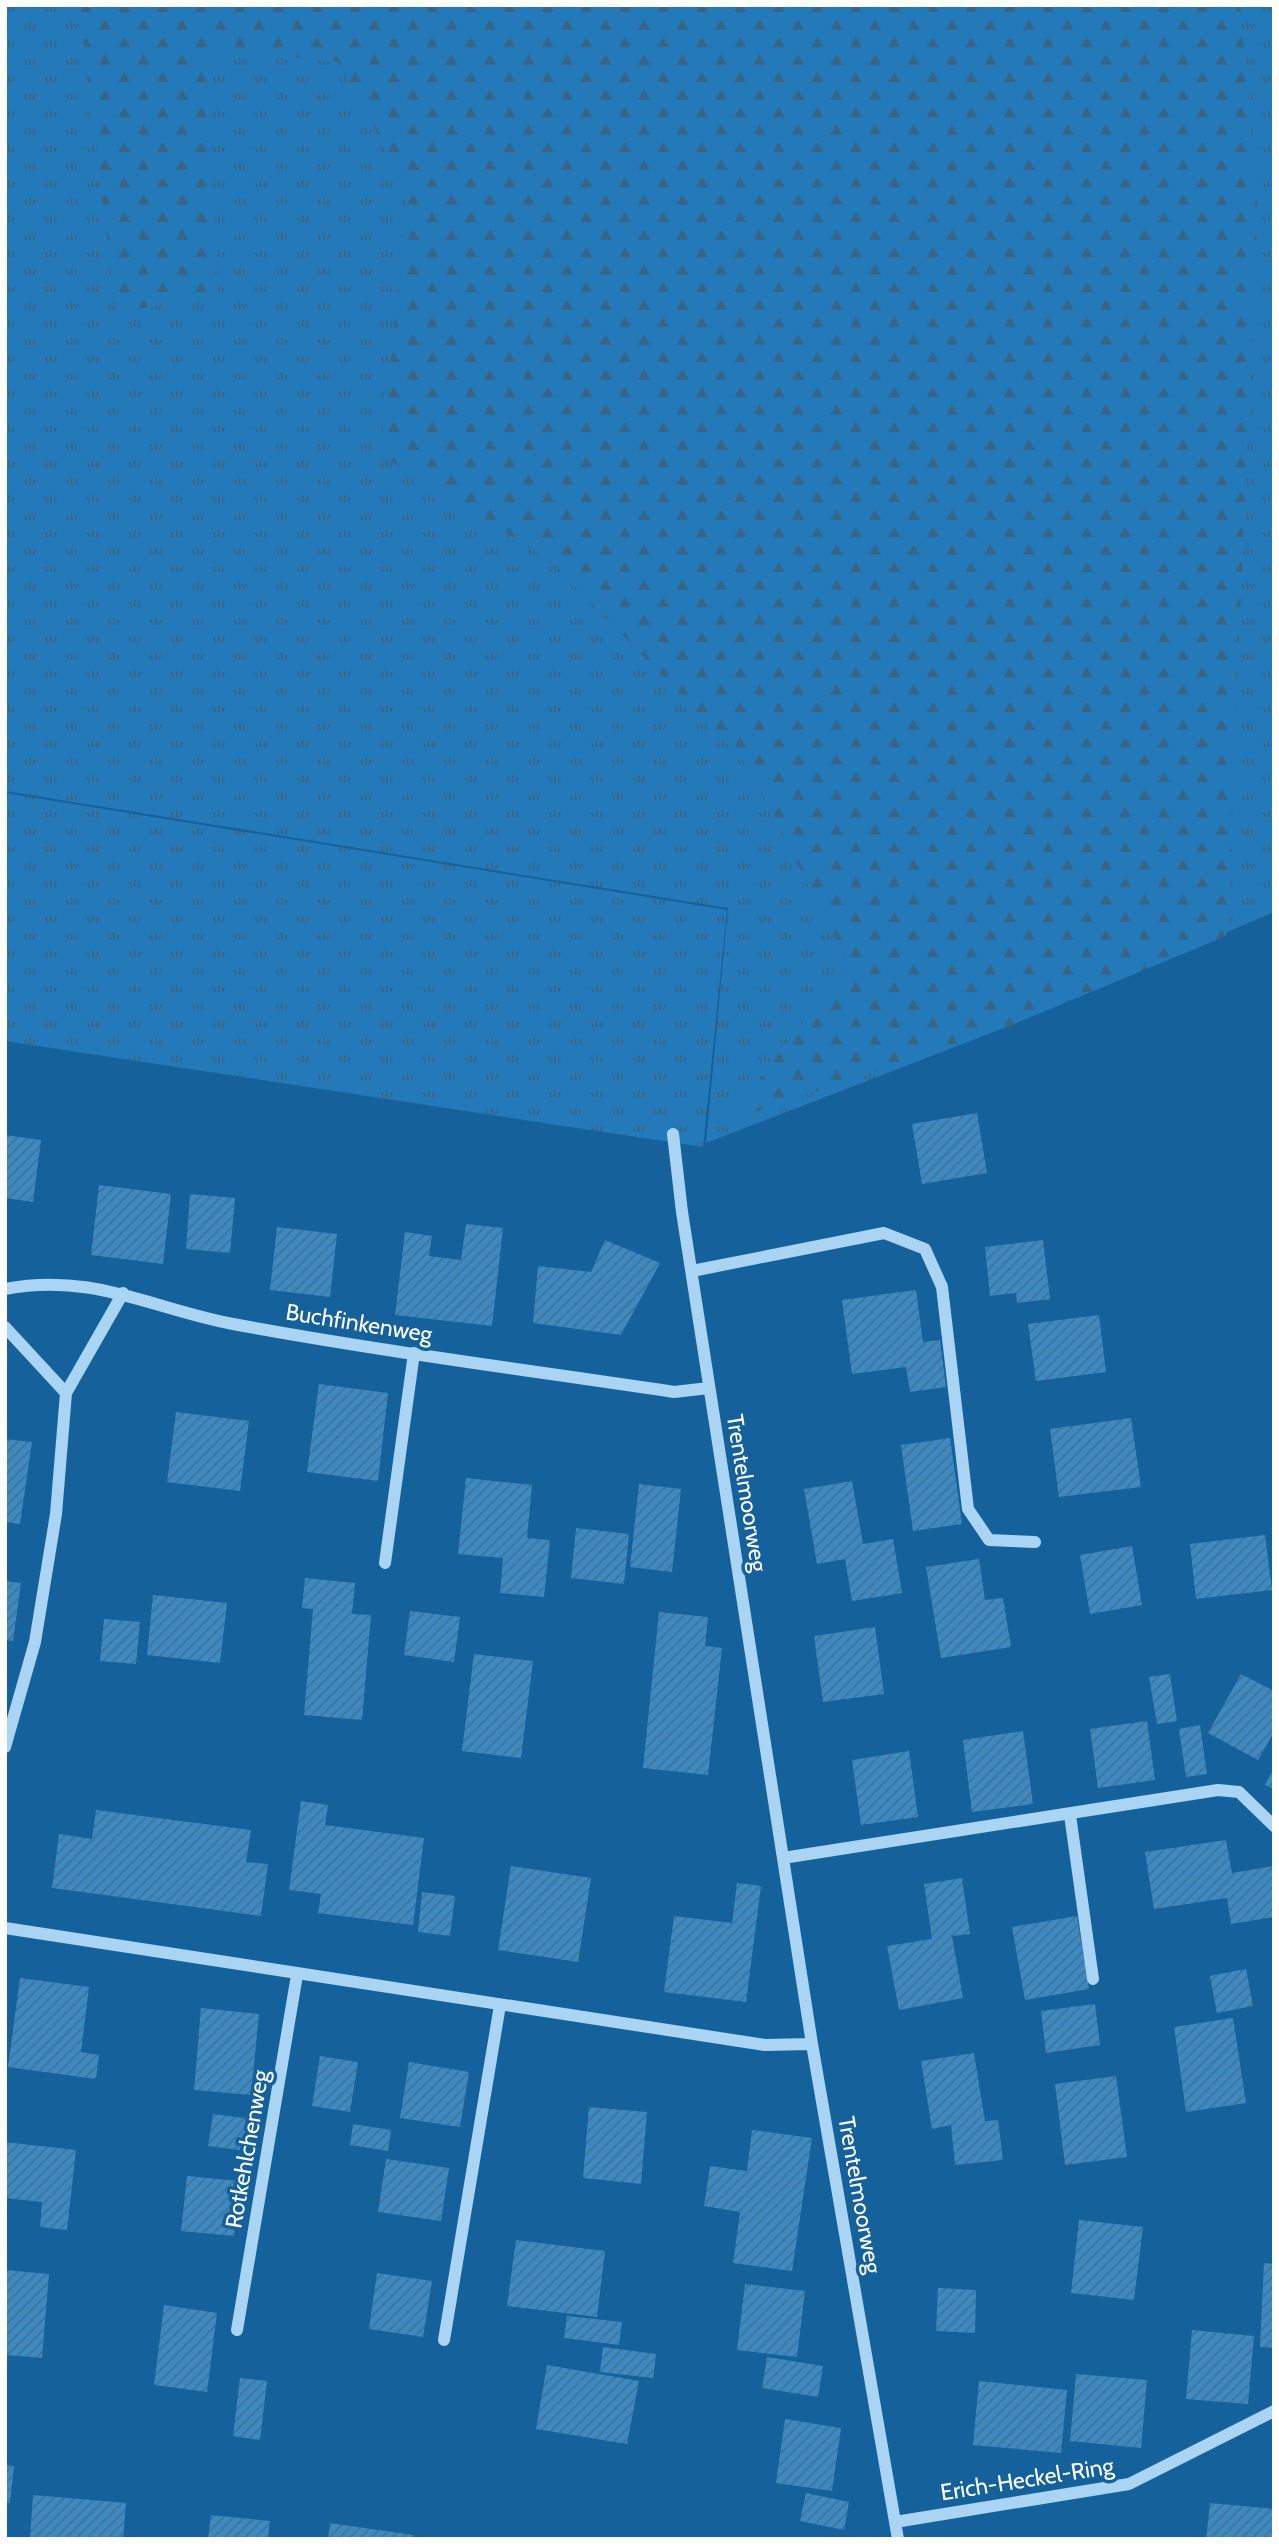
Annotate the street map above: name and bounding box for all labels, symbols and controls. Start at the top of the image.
street label: Buchfinkenweg [284,1298,435,1348]
street label: Trentelmoorweg [721,1412,773,1574]
street label: Rotkehlchenweg [219,2067,275,2230]
street label: Trentelmoorweg [832,2114,888,2276]
street label: Erich-Heckel-Ring [938,2451,1116,2507]

